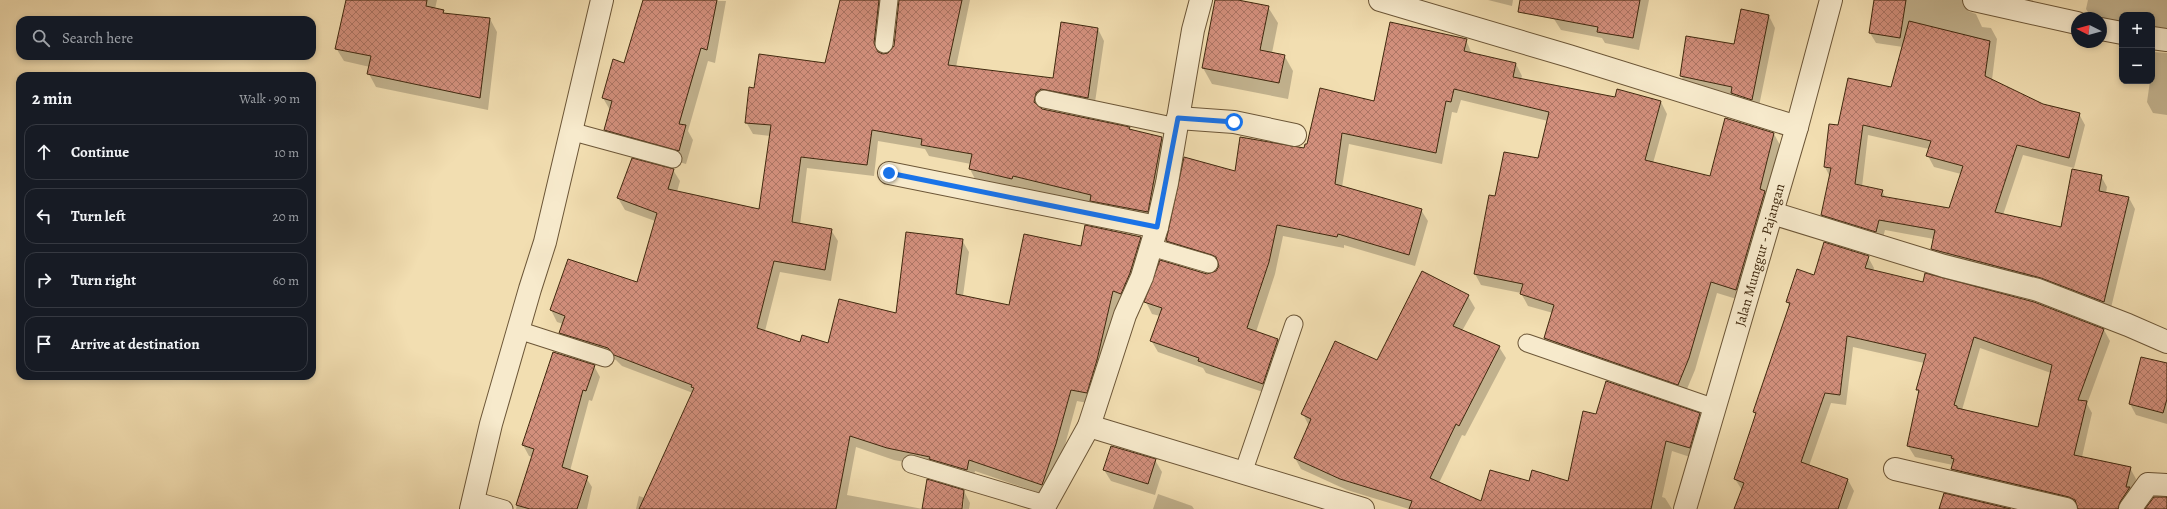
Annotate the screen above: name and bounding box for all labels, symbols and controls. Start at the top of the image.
north arrow [2071,12,2107,48]
map controls [2119,12,2155,84]
button: + [2119,12,2155,48]
search box [16,16,316,60]
icon: search [30,27,52,49]
text: Search here [62,28,133,48]
button: − [2119,48,2155,84]
text: 2 min [32,87,72,110]
text: Walk · 90 m [239,90,300,107]
route start [1225,113,1243,131]
icon: ahead [33,141,55,163]
text: Continue [71,142,129,162]
text: 10 m [274,144,299,161]
route end [880,164,898,182]
street label: Jalan Munggur - Pajangan [1730,181,1790,329]
icon: left [33,205,55,227]
text: Turn left [71,206,126,226]
text: 20 m [273,208,299,225]
icon: right [33,269,55,291]
text: Turn right [71,270,136,290]
text: 60 m [273,272,299,289]
icon: arrive [33,333,55,355]
text: Arrive at destination [71,334,200,354]

